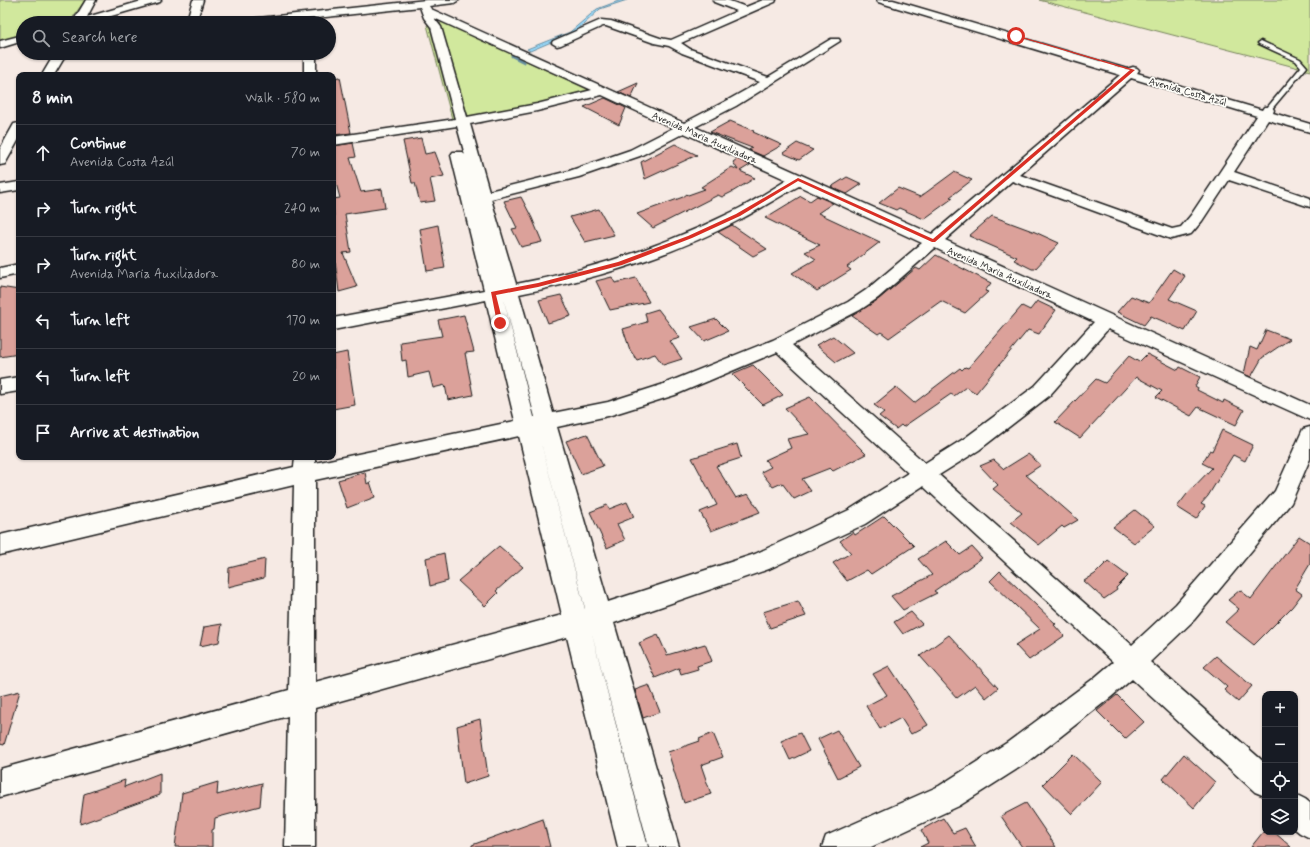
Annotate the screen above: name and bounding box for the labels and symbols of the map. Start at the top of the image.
route start [1007,27,1025,45]
street label: Avenida Costa Azúl [1147,75,1228,110]
street label: Avenida Maria Auxiliadora [650,109,760,168]
street label: Avenida Maria Auxiliadora [945,244,1055,303]
route end [491,314,509,332]

